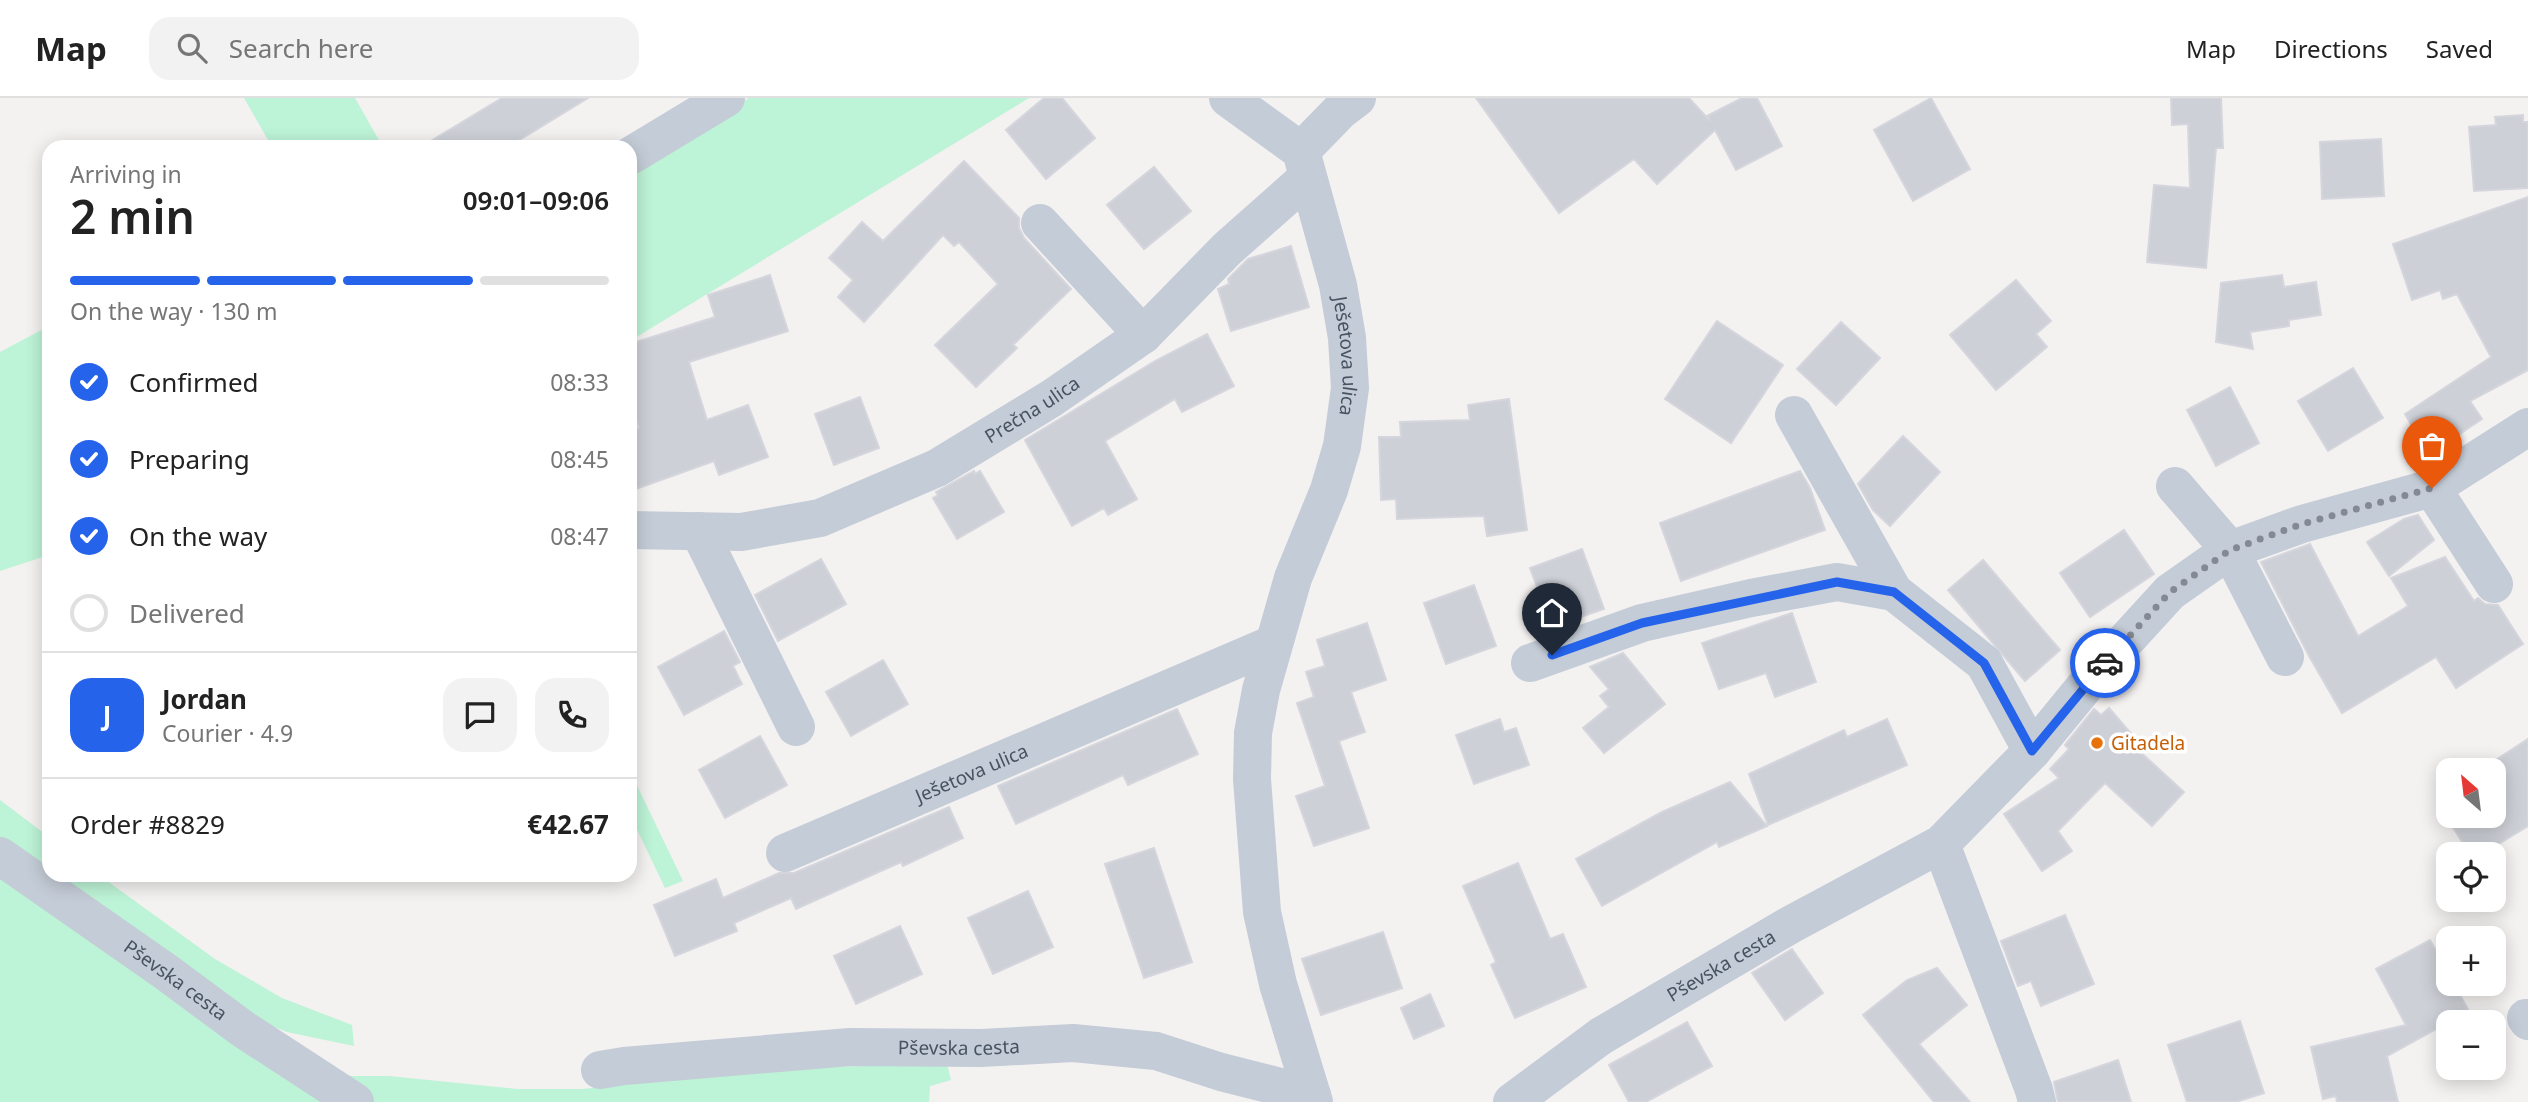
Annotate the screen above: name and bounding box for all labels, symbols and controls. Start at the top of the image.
search box [149,17,639,80]
text: Map [35,26,107,71]
icon: search [173,29,211,67]
text: Search here [229,30,373,66]
text: Map [2186,32,2236,65]
text: Directions [2274,32,2388,65]
text: Saved [2426,32,2493,65]
text: Arriving in [70,158,182,190]
text: 09:01–09:06 [463,182,609,218]
text: 2 min [70,185,195,247]
street label: Ješetova ulica [1327,292,1363,418]
text: On the way · 130 m [70,295,277,327]
icon: check [70,363,108,401]
text: Confirmed [129,364,259,400]
text: 08:33 [550,366,609,398]
street label: Prečna ulica [980,370,1085,449]
pin [2402,416,2462,488]
icon: bag [2413,427,2451,465]
icon: check [70,440,108,478]
text: Preparing [129,441,250,477]
text: 08:45 [550,443,609,475]
icon: check [70,517,108,555]
text: On the way [129,518,267,554]
text: 08:47 [550,520,609,552]
pin [1522,583,1582,655]
icon: home [1533,594,1571,632]
text: Delivered [129,595,245,631]
courier [2070,628,2140,698]
icon: car [2086,644,2124,682]
button: chat [443,678,517,752]
button: phone [535,678,609,752]
text: Jordan [162,681,247,717]
text: J [103,697,111,733]
text: Courier · 4.9 [162,717,293,749]
place label: Gitadela [2111,730,2185,756]
marker: Gitadela [2089,735,2105,751]
street label: Ješetova ulica [909,737,1032,810]
north arrow [2436,758,2506,828]
map controls [2436,758,2506,1080]
text: Order #8829 [70,806,225,842]
text: €42.67 [527,806,609,842]
button: locate [2436,842,2506,912]
street label: Pševska cesta [1662,923,1780,1008]
button: + [2436,926,2506,996]
street label: Pševska cesta [119,934,233,1026]
button: − [2436,1010,2506,1080]
street label: Pševska cesta [898,1033,1021,1061]

